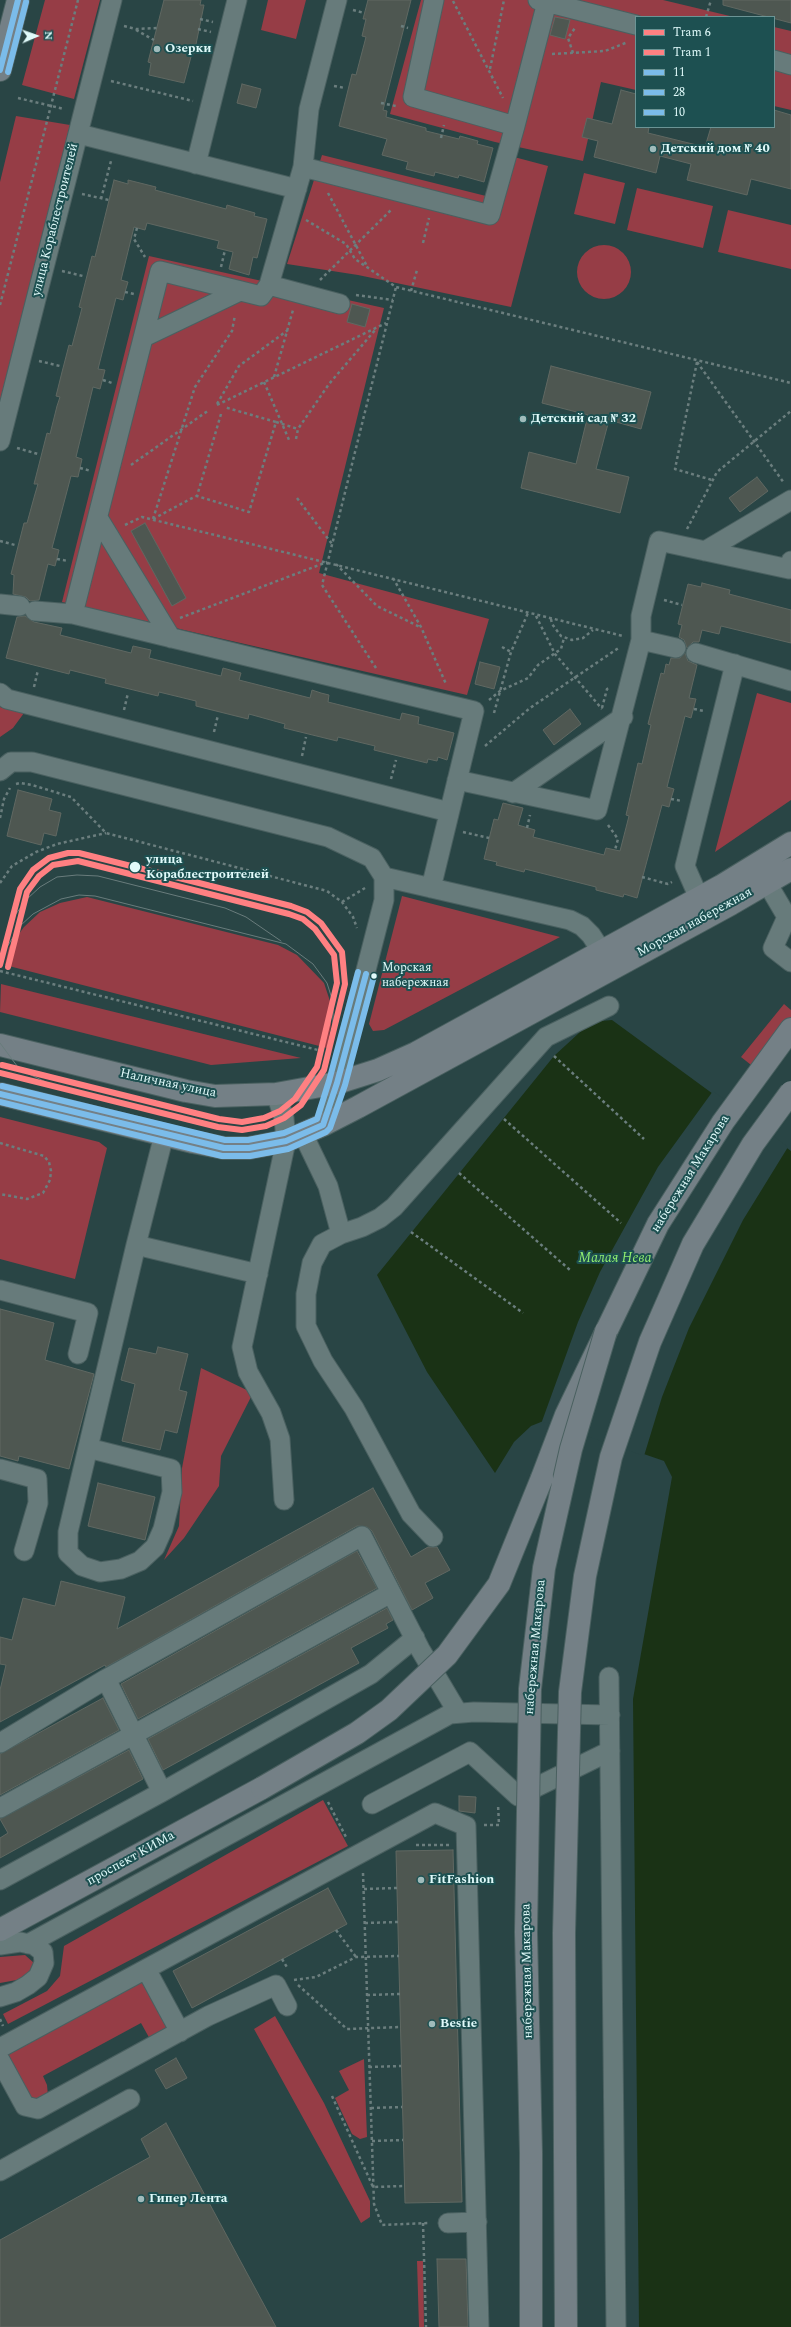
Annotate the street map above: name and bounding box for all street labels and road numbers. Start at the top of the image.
street label: улица Кораблестроителей [29,142,83,298]
street label: Морская набережная [635,885,755,961]
street label: Наличная улица [118,1066,218,1102]
street label: набережная Макарова [649,1112,733,1236]
street label: набережная Макарова [522,1579,550,1715]
street label: проспект КИМа [84,1828,178,1890]
street label: набережная Макарова [519,1903,537,2039]

